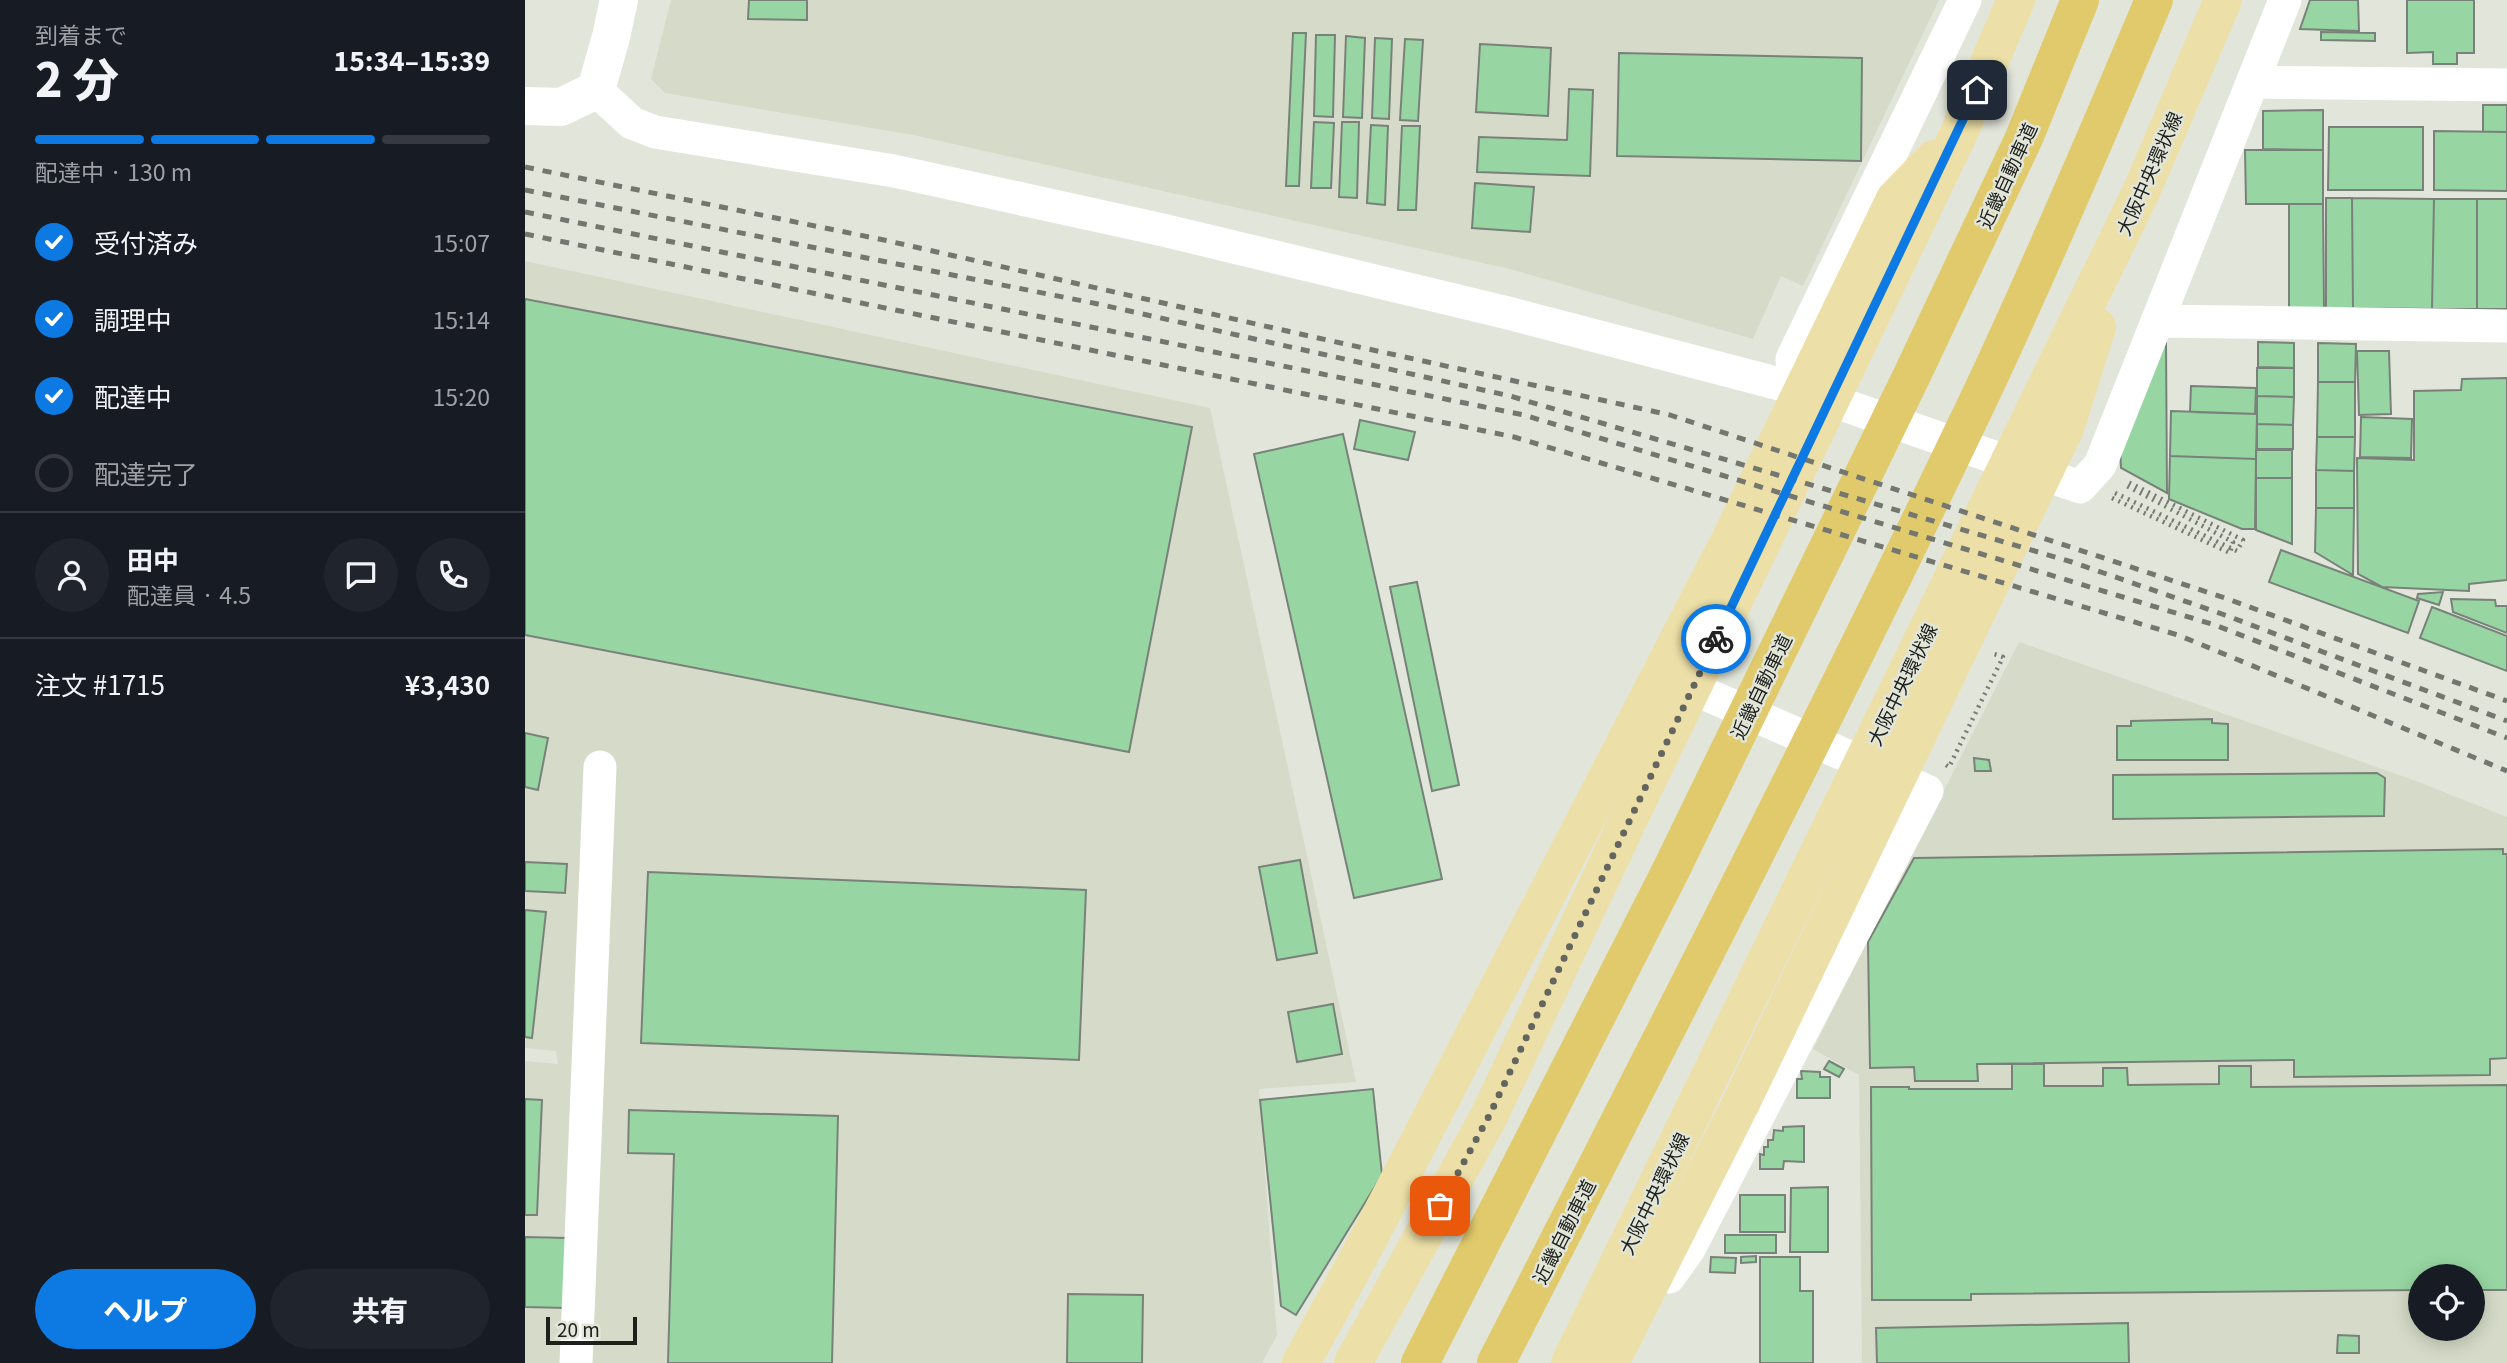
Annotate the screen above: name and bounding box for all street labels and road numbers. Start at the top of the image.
street label: 大阪中央環状線 [2109,107,2187,239]
street label: 近畿自動車道 [1970,118,2042,232]
street label: 大阪中央環状線 [1860,618,1942,750]
street label: 近畿自動車道 [1723,629,1797,743]
street label: 大阪中央環状線 [1612,1127,1694,1259]
street label: 近畿自動車道 [1525,1174,1601,1288]

